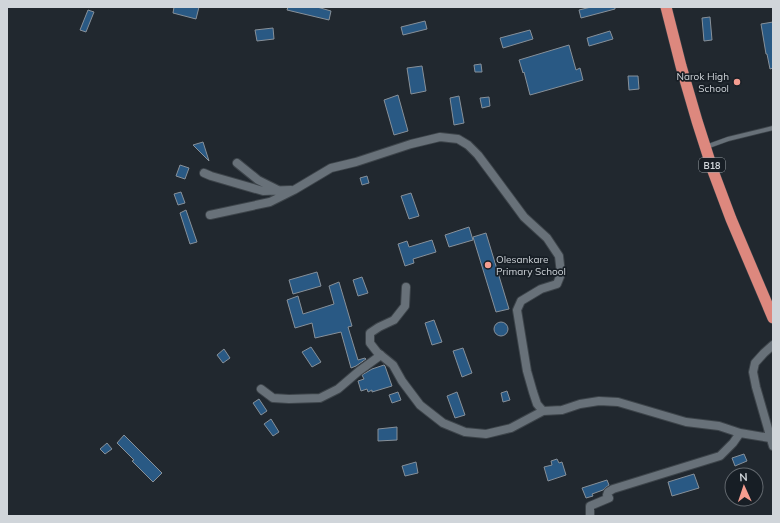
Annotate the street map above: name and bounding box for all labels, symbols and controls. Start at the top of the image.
place label: Narok High School [677,70,729,95]
marker: Narok High School [732,77,742,87]
road number: B18 [699,158,725,172]
place label: Olesankare Primary School [496,253,566,278]
marker: Olesankare Primary School [483,260,493,270]
north arrow [724,467,764,507]
text: N [739,470,748,484]

